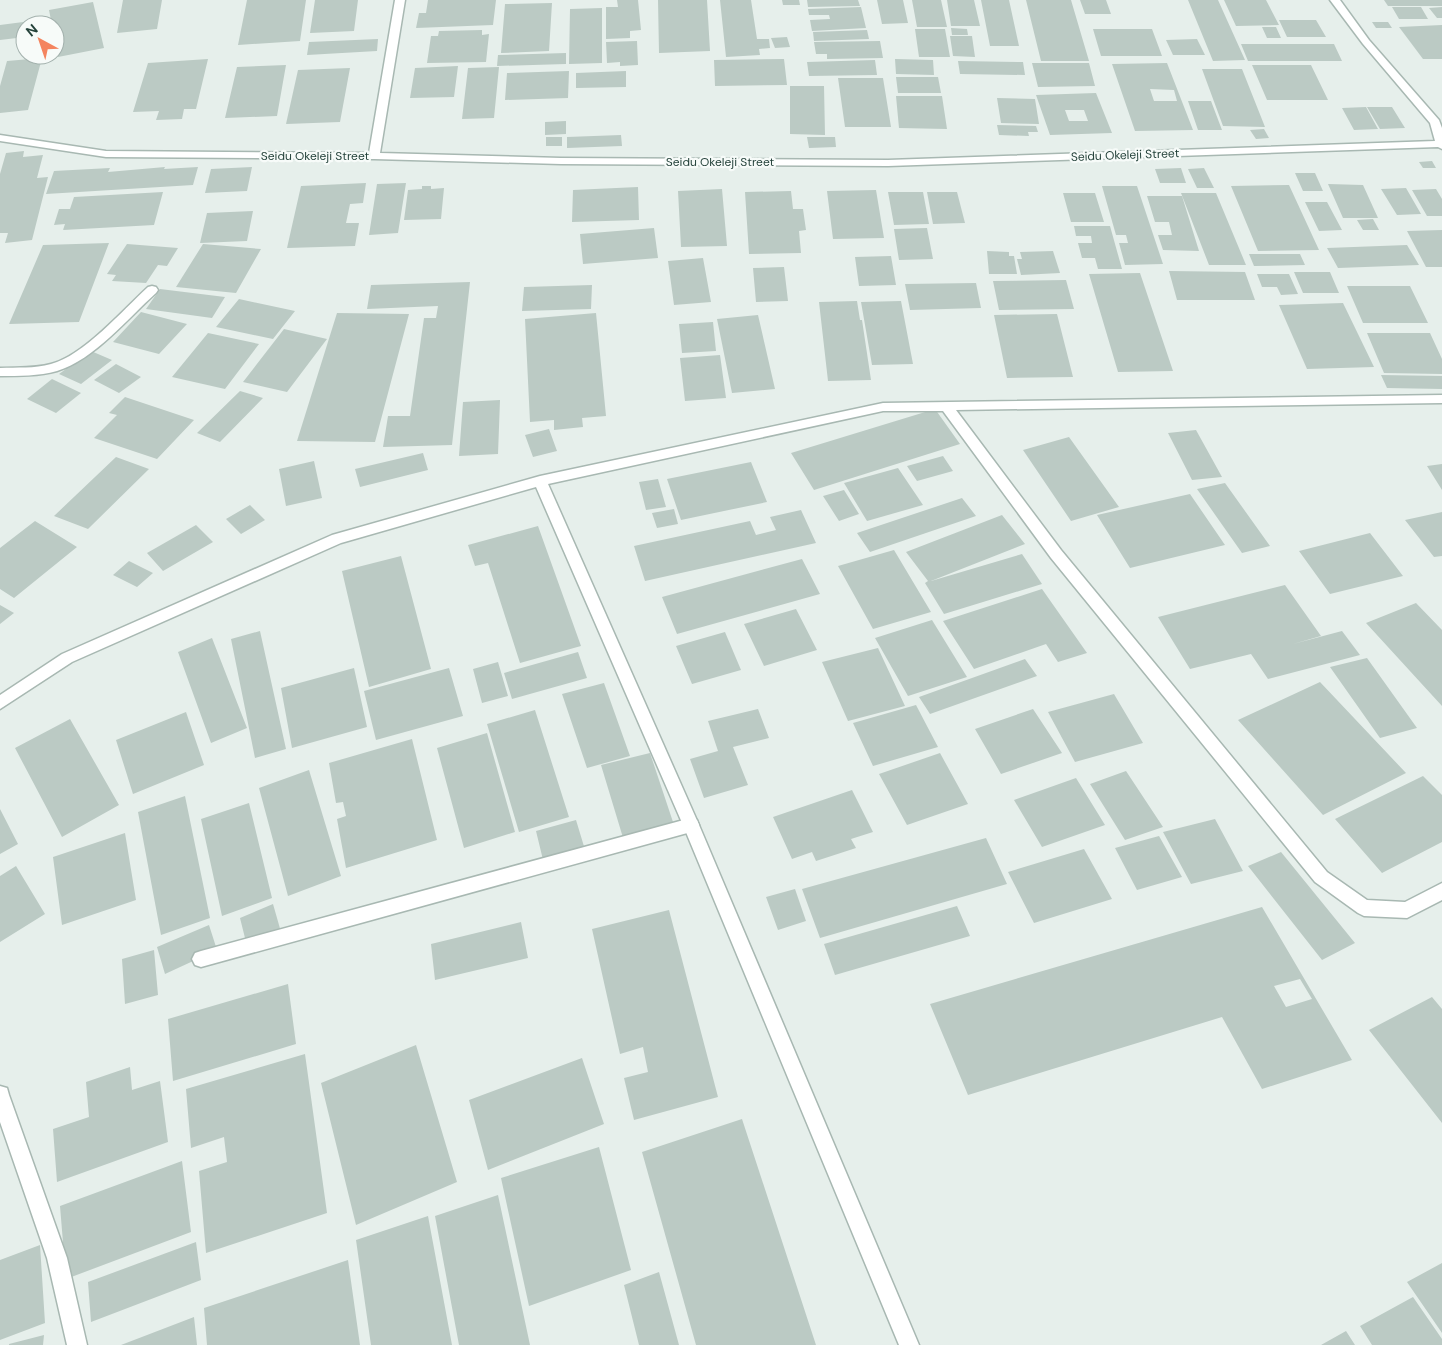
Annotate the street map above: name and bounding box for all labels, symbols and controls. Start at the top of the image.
north arrow [15,15,65,65]
text: N [22,20,41,40]
street label: Seidu Okeleji Street [1071,145,1180,165]
street label: Seidu Okeleji Street [261,148,370,164]
street label: Seidu Okeleji Street [666,154,775,170]

